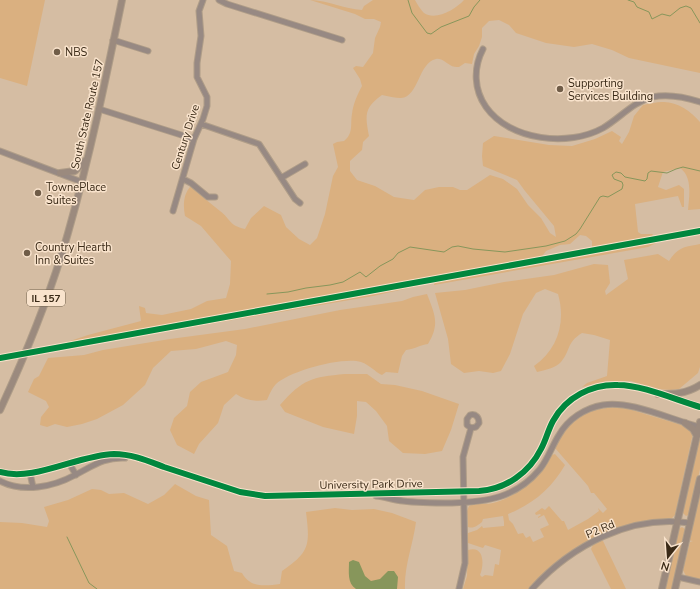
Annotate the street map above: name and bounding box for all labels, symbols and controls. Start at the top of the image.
place label: NBS [65,45,88,60]
marker: NBS [52,47,62,57]
street label: South State Route 157 [68,58,107,171]
place label: Supporting Services Building [568,76,653,104]
marker: Supporting Services Building [555,84,565,94]
street label: Century Drive [168,102,203,172]
place label: TownePlace Suites [46,180,106,208]
marker: TownePlace Suites [33,188,43,198]
place label: Country Hearth Inn & Suites [35,240,112,268]
marker: Country Hearth Inn & Suites [22,248,32,258]
road number: IL 157 [27,290,65,306]
street label: University Park Drive [319,476,423,493]
street label: P2 Rd [583,517,617,542]
north arrow [648,537,688,577]
text: N [659,558,671,574]

